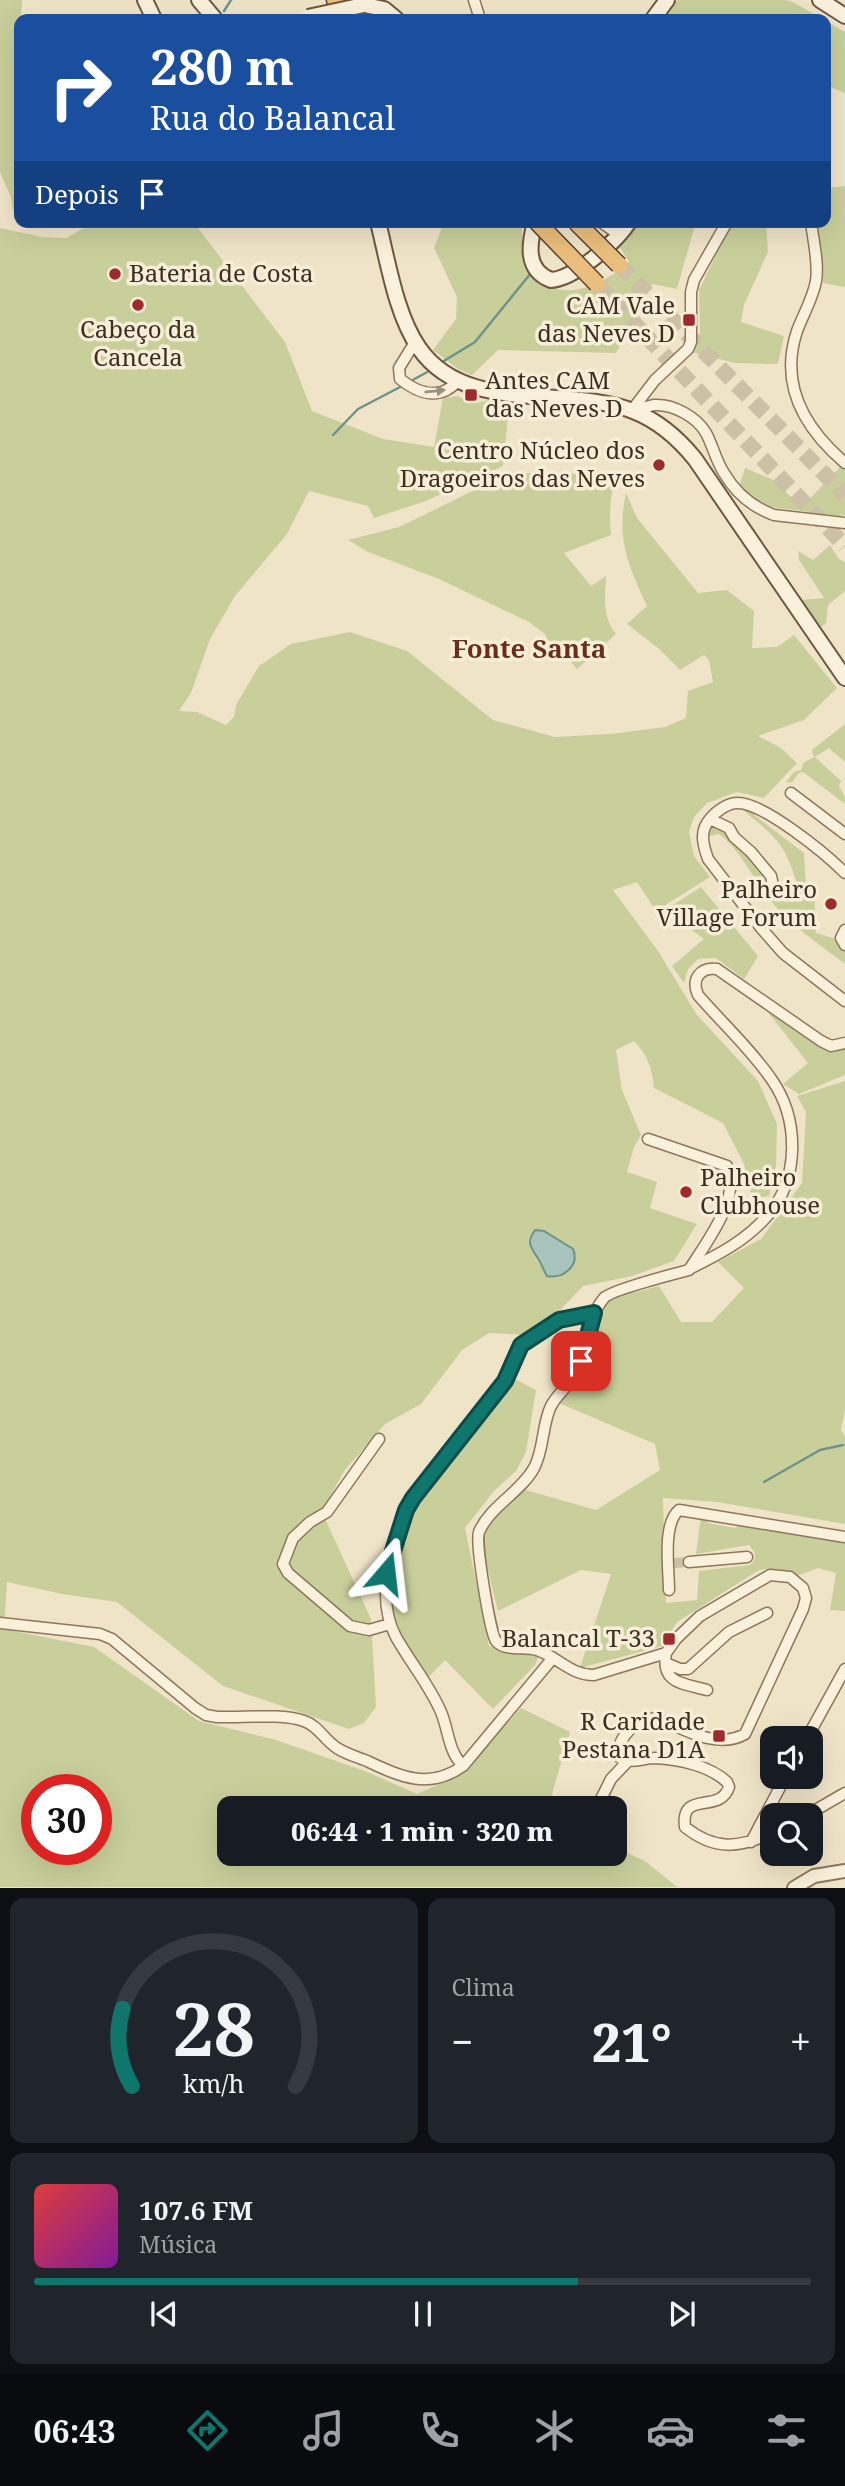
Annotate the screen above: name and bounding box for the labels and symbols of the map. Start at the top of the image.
place label: Bateria de Costa [129,256,313,289]
marker: Bateria de Costa [107,266,123,282]
place label: CAM Vale das Neves D [537,288,675,349]
marker: Cabeço da Cancela [130,297,146,313]
place label: Cabeço da Cancela [80,312,196,373]
marker: CAM Vale das Neves D [681,312,697,328]
place label: Antes CAM das Neves D [485,363,623,424]
one-way arrow [424,386,446,397]
marker: Antes CAM das Neves D [463,387,479,403]
place label: Centro Núcleo dos Dragoeiros das Neves [400,433,645,494]
marker: Centro Núcleo dos Dragoeiros das Neves [651,457,667,473]
district label: Fonte Santa [452,630,606,666]
place label: Palheiro Village Forum [656,872,817,933]
marker: Palheiro Village Forum [823,896,839,912]
place label: Palheiro Clubhouse [700,1160,820,1221]
marker: Palheiro Clubhouse [678,1184,694,1200]
pin [551,1331,611,1391]
position arrow [349,1536,423,1610]
place label: Balancal T-33 [501,1621,655,1654]
marker: Balancal T-33 [661,1631,677,1647]
place label: R Caridade Pestana D1A [562,1704,705,1765]
marker: R Caridade Pestana D1A [711,1728,727,1744]
speed limit sign: 30 [21,1774,112,1865]

